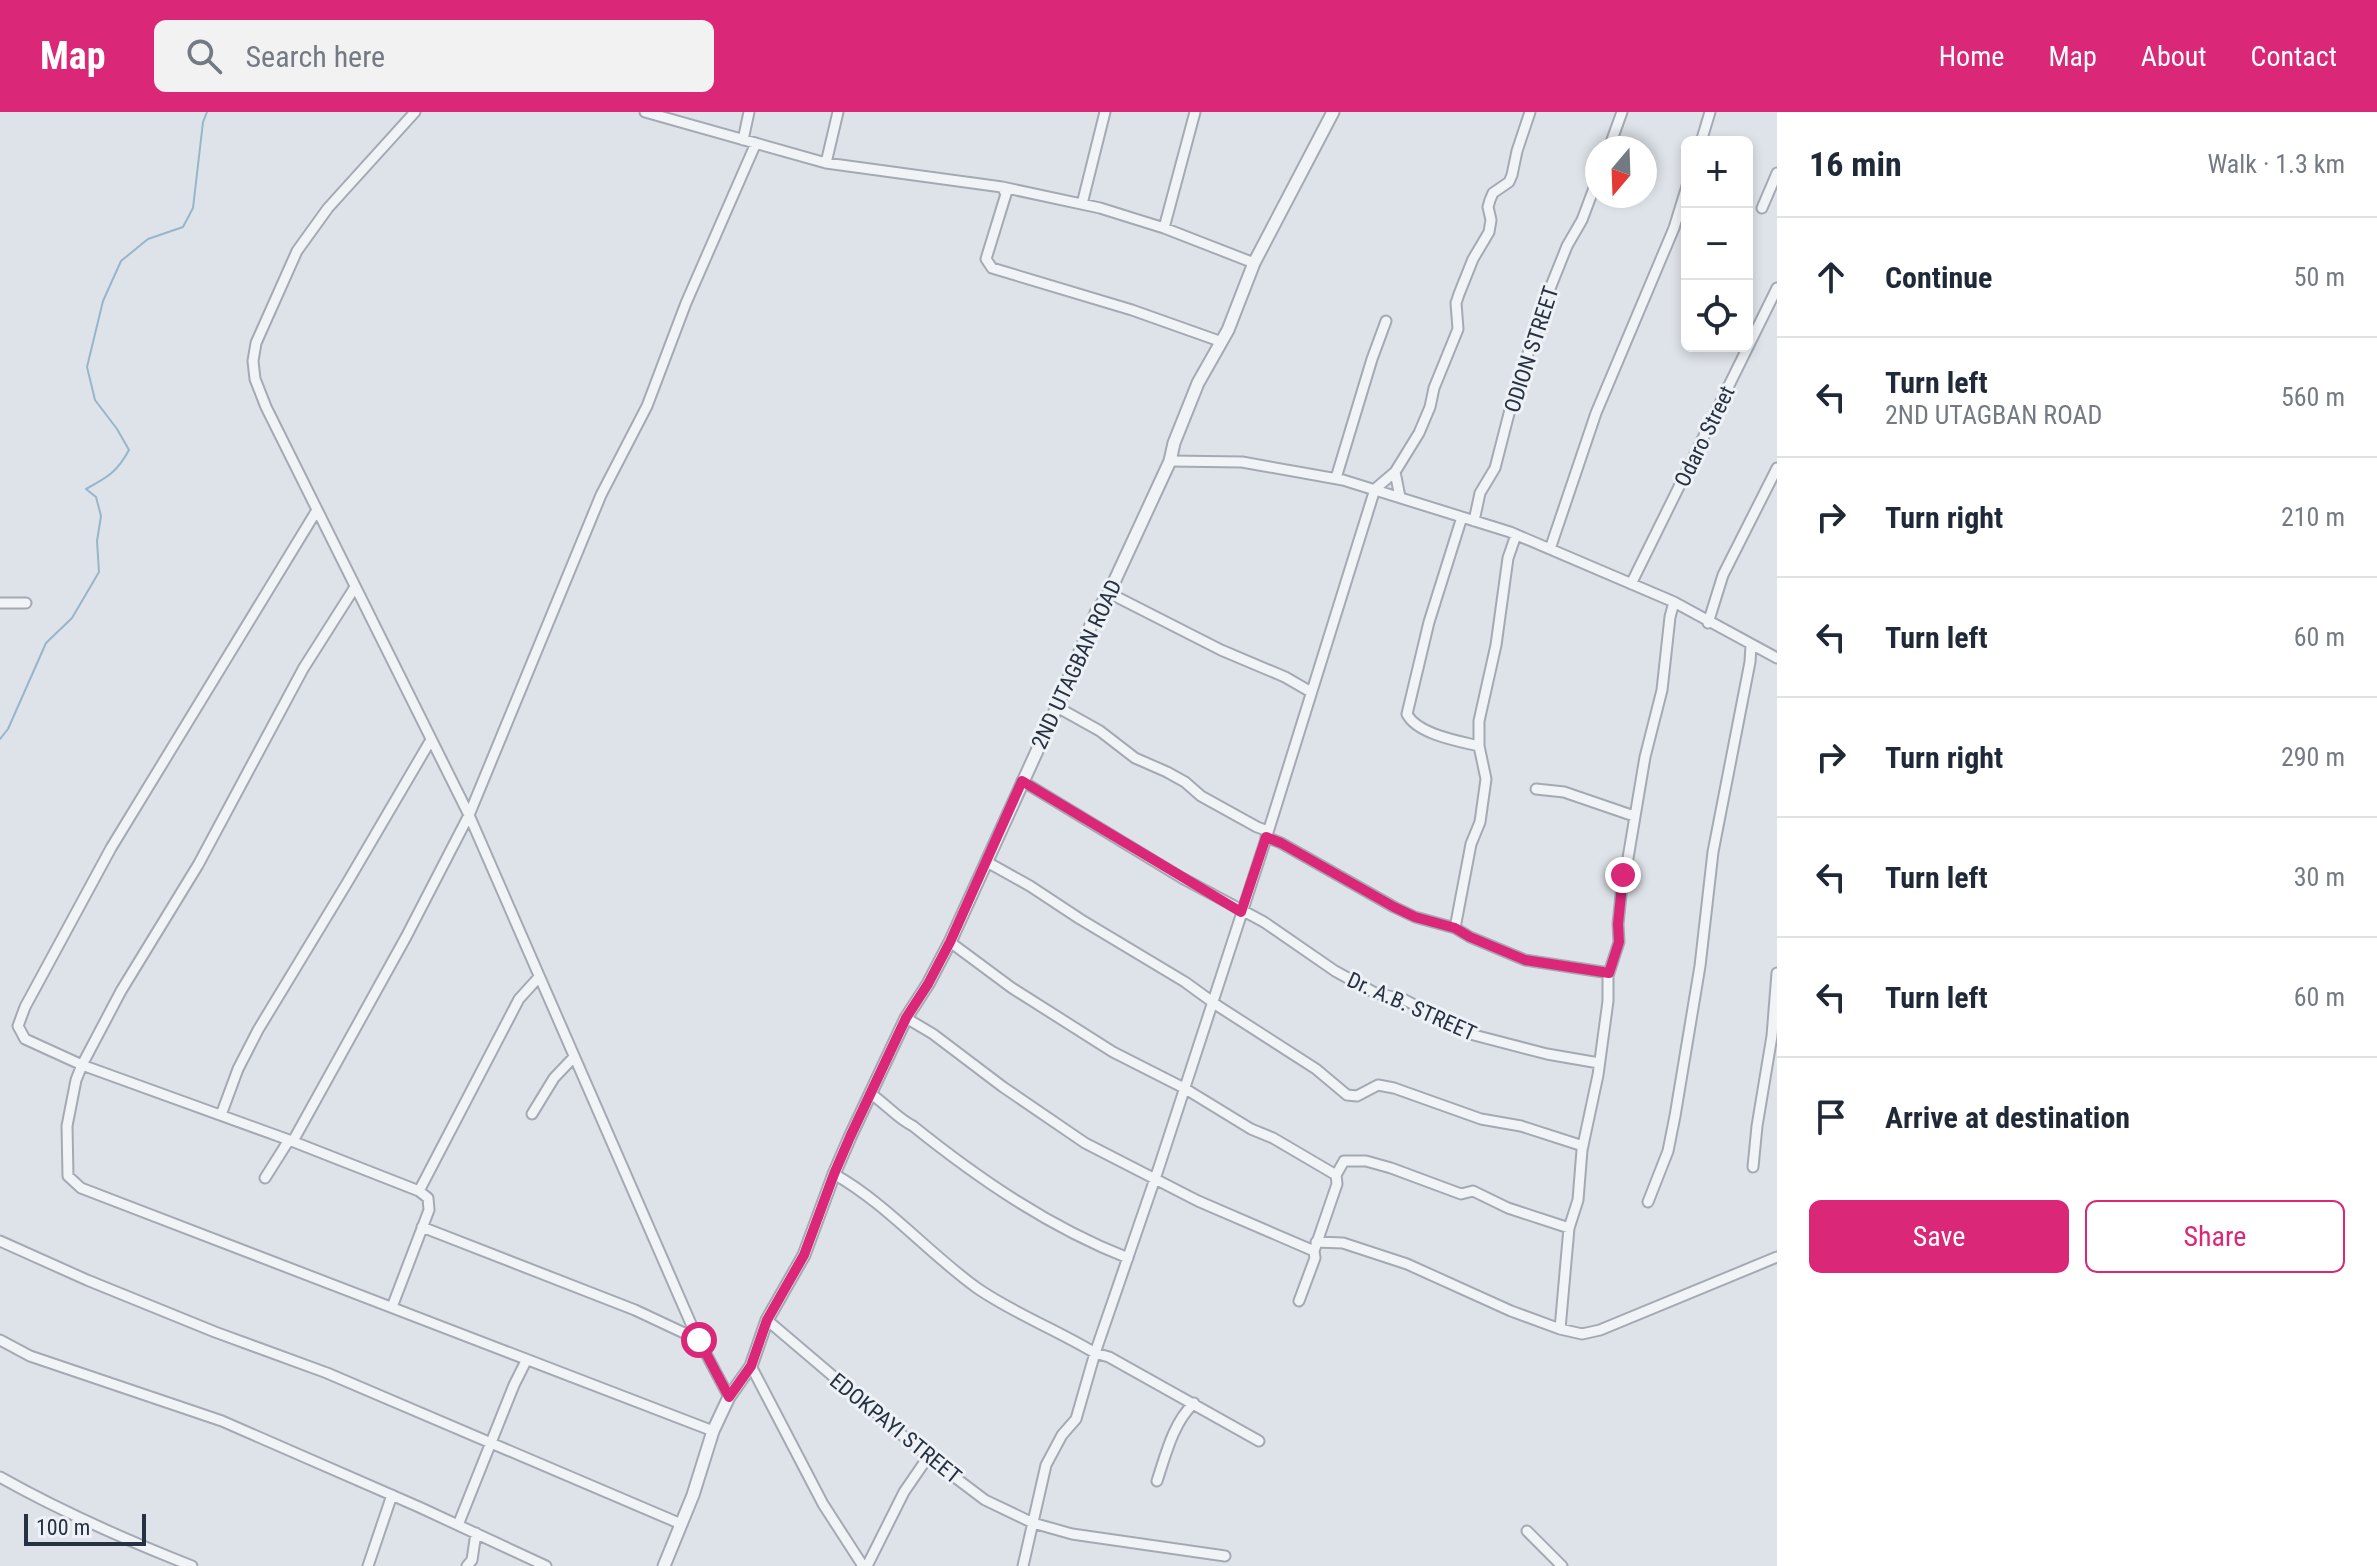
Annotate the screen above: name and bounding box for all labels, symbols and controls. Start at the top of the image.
search box [154,20,714,92]
text: Map [40,34,106,78]
icon: search [182,34,226,78]
text: Search here [246,39,385,74]
text: Home [1939,40,2004,73]
text: Map [2048,40,2097,73]
text: About [2141,40,2207,73]
text: Contact [2251,40,2337,73]
north arrow [1585,136,1657,208]
map controls [1681,136,1753,352]
button: + [1681,136,1753,208]
text: 16 min [1809,144,1902,184]
text: Walk · 1.3 km [2207,149,2345,179]
button: − [1681,208,1753,280]
icon: ahead [1809,255,1853,299]
text: Continue [1885,260,1992,295]
text: 50 m [2294,262,2345,292]
button: locate [1681,280,1753,352]
street label: ODION STREET [1499,283,1564,415]
text: Turn left [1885,365,1988,400]
icon: left [1809,375,1853,419]
street label: Odaro Street [1669,382,1740,491]
text: 560 m [2281,382,2345,412]
text: 2ND UTAGBAN ROAD [1885,400,2102,430]
icon: right [1809,495,1853,539]
text: Turn right [1885,500,2003,535]
text: 210 m [2281,502,2345,532]
street label: 2ND UTAGBAN ROAD [1026,576,1127,753]
icon: left [1809,615,1853,659]
text: Turn left [1885,620,1988,655]
text: 60 m [2294,622,2345,652]
icon: right [1809,735,1853,779]
text: Turn right [1885,740,2003,775]
text: 290 m [2281,742,2345,772]
icon: left [1809,855,1853,899]
route end [1605,857,1641,893]
text: Turn left [1885,860,1988,895]
text: 30 m [2294,862,2345,892]
street label: Dr. A.B. STREET [1344,967,1480,1046]
icon: left [1809,975,1853,1019]
text: Turn left [1885,980,1988,1015]
text: 60 m [2294,982,2345,1012]
icon: arrive [1809,1095,1853,1139]
text: Arrive at destination [1885,1100,2130,1135]
button: Save [1809,1200,2069,1273]
button: Share [2085,1200,2345,1273]
route start [681,1322,717,1358]
street label: EDOKPAYI STREET [825,1368,966,1489]
scale bar [24,1510,146,1546]
text: 100 m [36,1515,90,1540]

